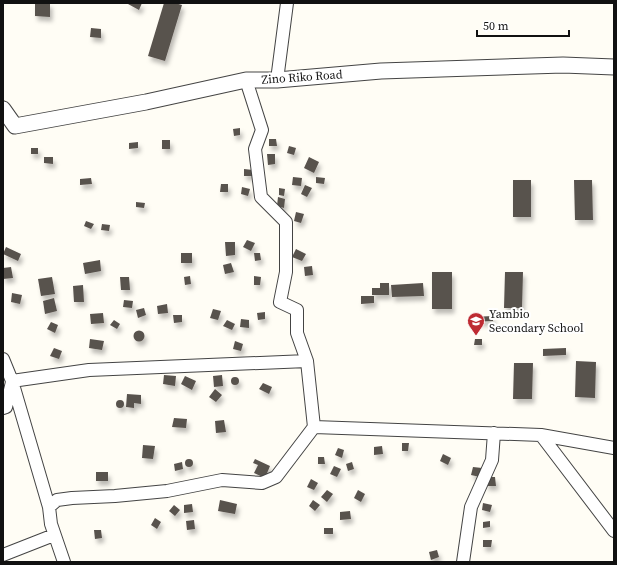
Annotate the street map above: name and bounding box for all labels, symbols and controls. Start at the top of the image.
scale bar [477,12,569,38]
text: 50 m [483,18,509,34]
street label: Zino Riko Road [261,66,343,88]
place label: Yambio Secondary School [489,306,584,336]
school or university icon: Yambio Secondary School [466,311,486,336]

